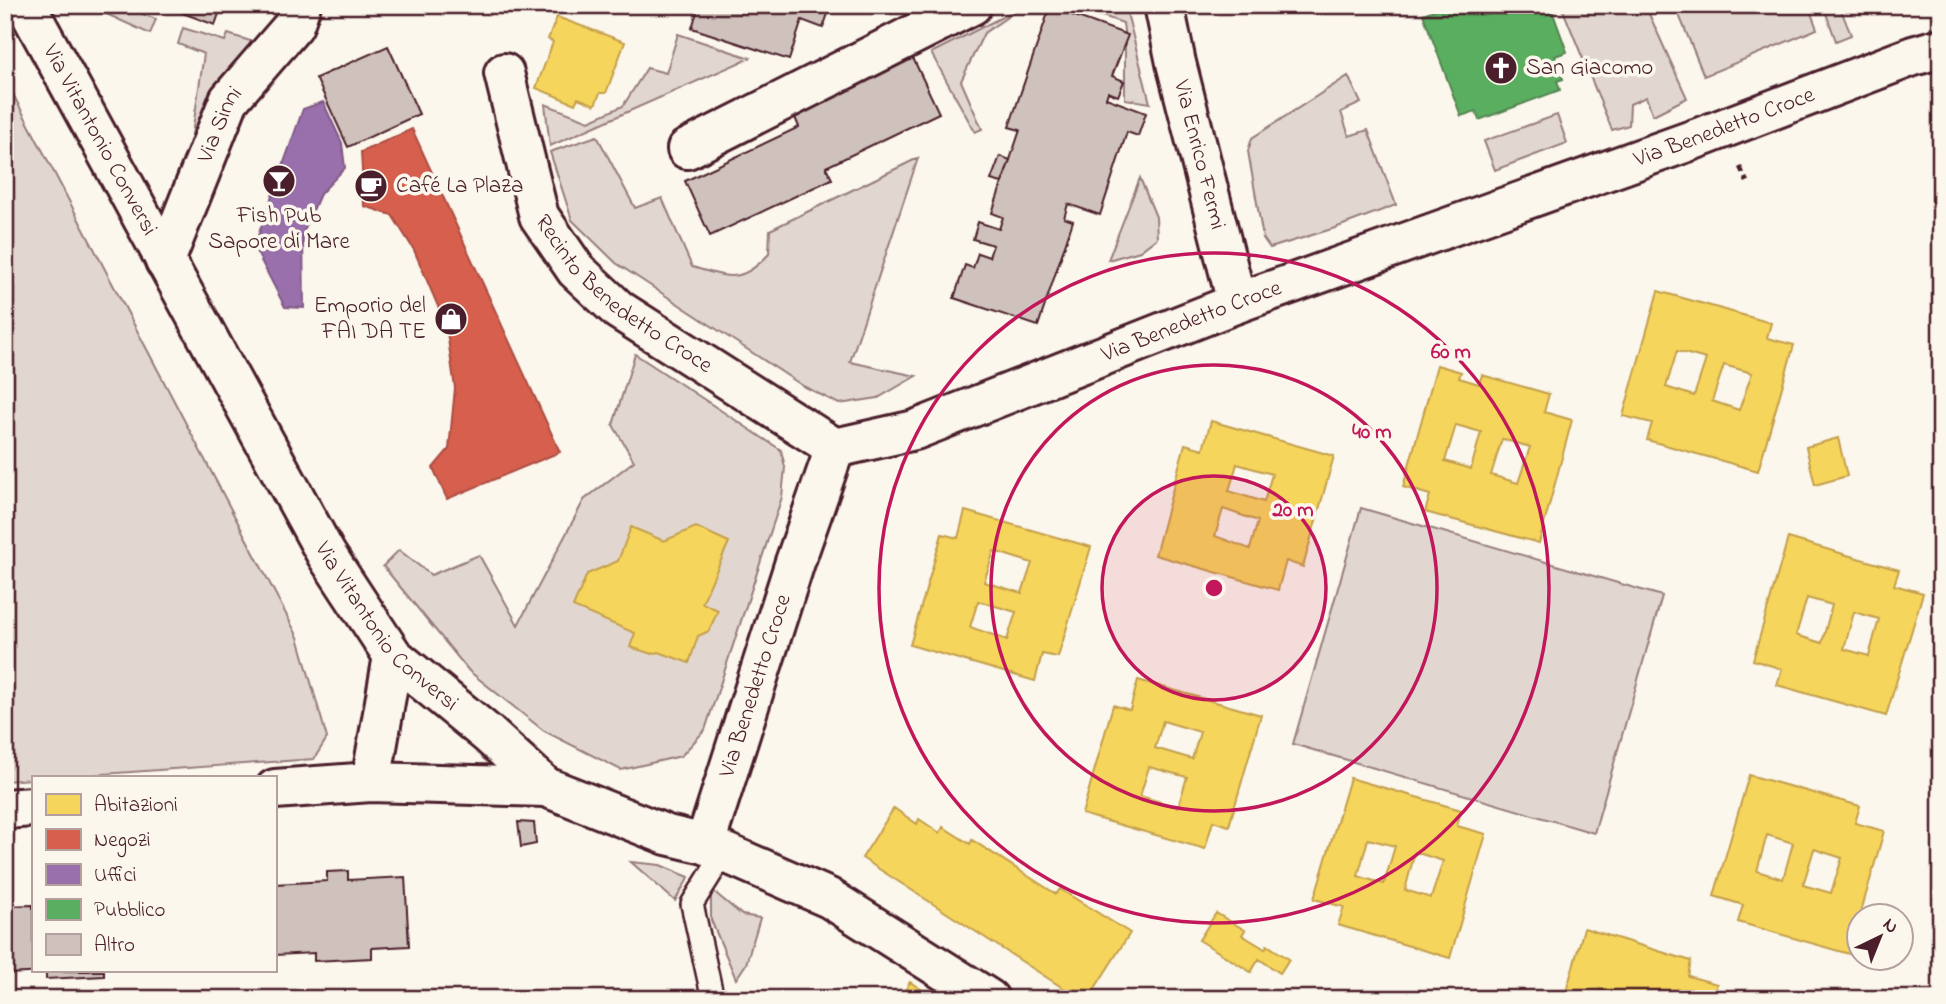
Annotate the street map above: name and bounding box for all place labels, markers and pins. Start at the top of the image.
church icon: San Giacomo [1482,49,1520,87]
place label: San Giacomo [1526,52,1653,85]
bar icon: Fish Pub Sapore di Mare [260,162,298,200]
cafe icon: Café La Plaza [352,167,390,205]
place label: Café La Plaza [396,170,523,203]
place label: Fish Pub Sapore di Mare [208,200,350,259]
place label: Emporio del FAI DA TE [314,290,426,349]
shop icon: Emporio del FAI DA TE [432,300,470,338]
centre of rings [1202,576,1226,600]

